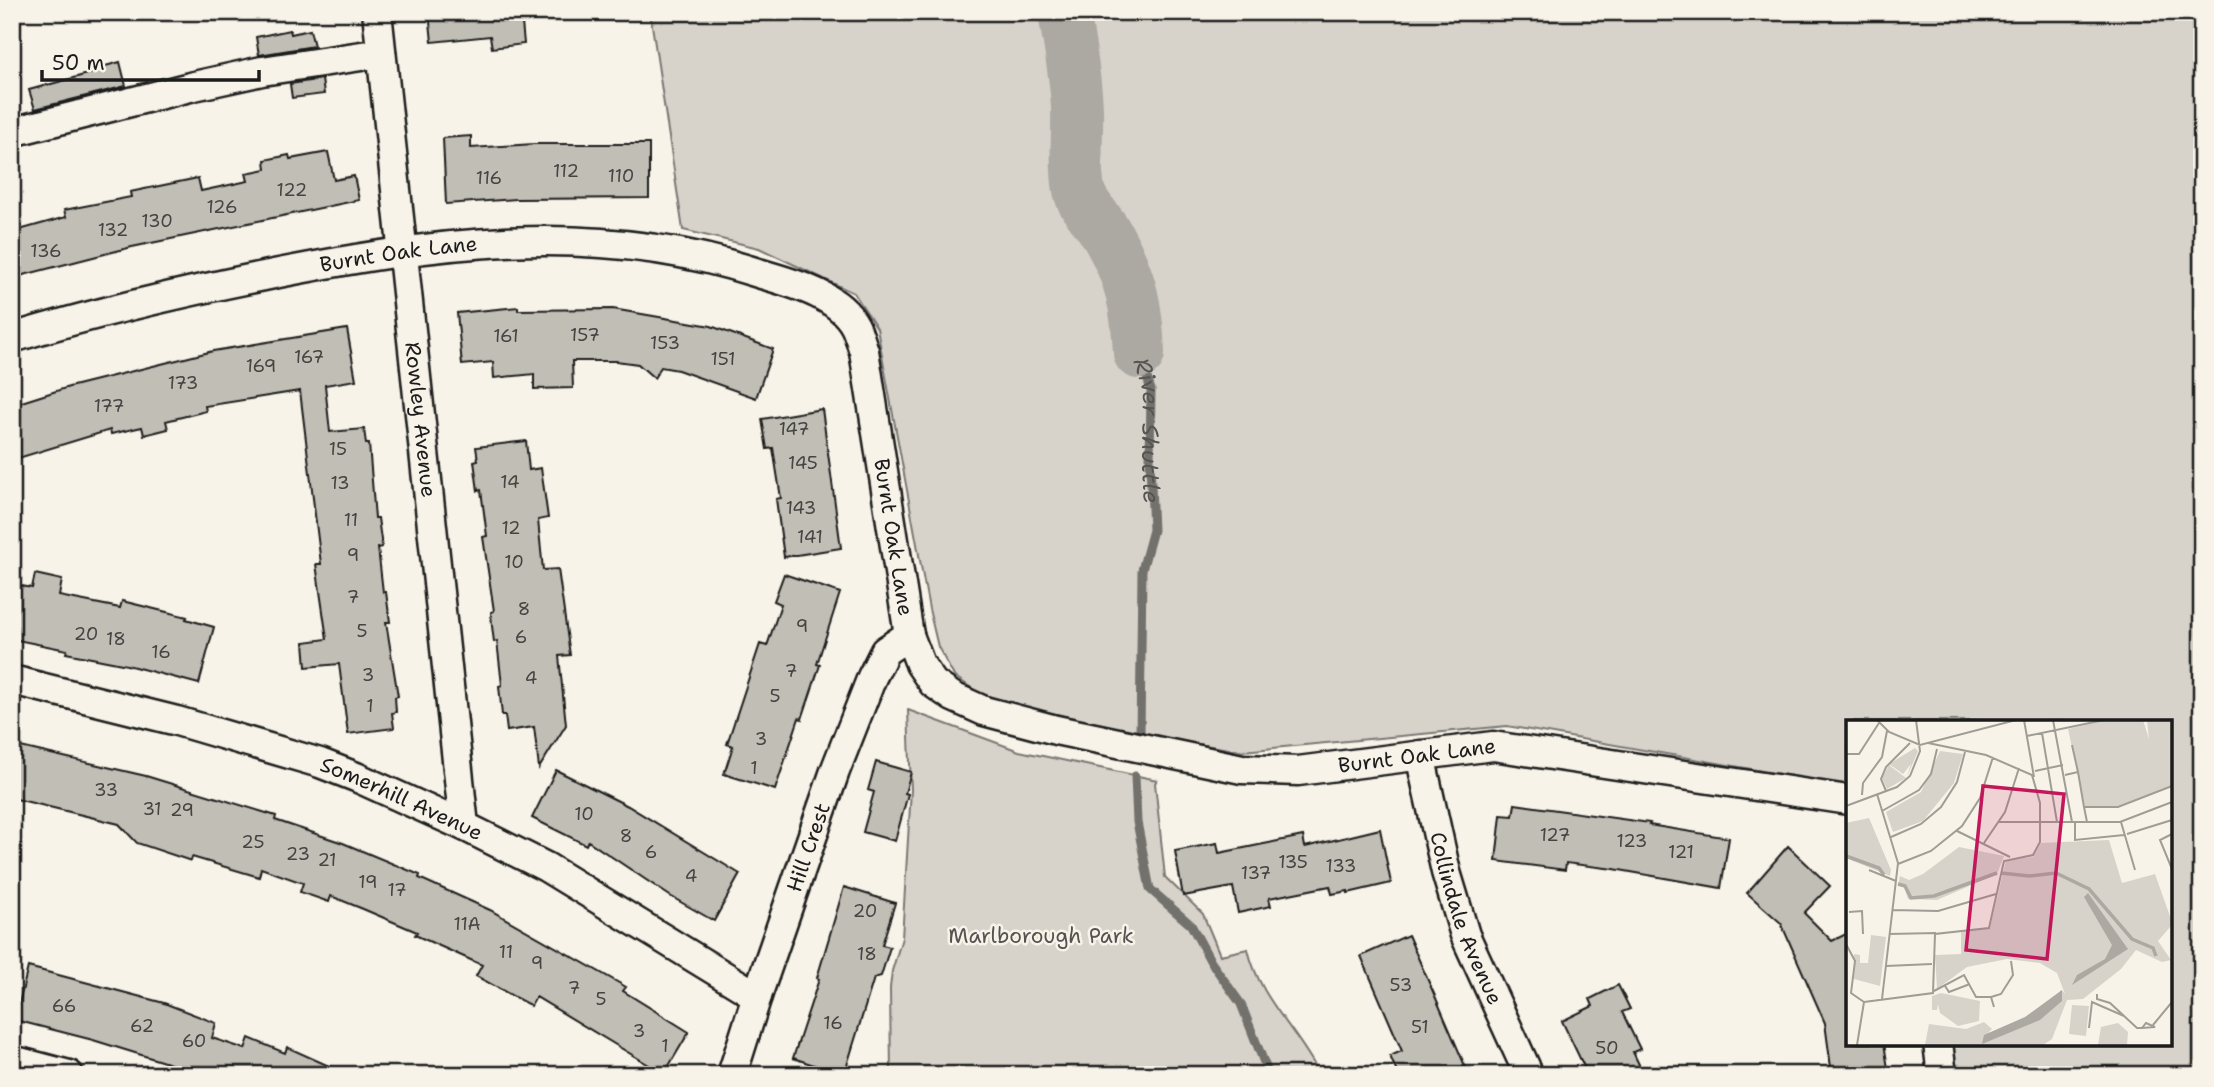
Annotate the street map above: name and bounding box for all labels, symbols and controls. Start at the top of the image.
scale bar [42,38,259,82]
text: 50 m [52,49,105,77]
house number: 112 [553,159,579,183]
house number: 110 [608,164,634,188]
house number: 116 [476,166,502,190]
house number: 122 [277,178,307,202]
house number: 126 [206,195,238,219]
house number: 130 [141,209,173,233]
house number: 132 [98,218,128,242]
street label: Burnt Oak Lane [317,230,478,279]
house number: 136 [30,239,62,263]
house number: 157 [570,323,600,347]
house number: 161 [493,324,519,348]
house number: 153 [650,331,680,355]
street label: Rowley Avenue [398,341,443,499]
house number: 167 [294,345,324,369]
house number: 151 [710,347,736,371]
house number: 169 [246,354,276,378]
water label: River Shuttle [1126,354,1167,504]
house number: 173 [168,371,198,395]
house number: 177 [94,394,124,418]
house number: 147 [779,417,809,441]
house number: 15 [329,437,347,461]
house number: 145 [788,451,818,475]
street label: Burnt Oak Lane [867,456,920,618]
house number: 14 [500,470,520,494]
house number: 13 [330,471,350,495]
house number: 143 [786,496,816,520]
house number: 11 [344,508,358,532]
house number: 12 [501,516,521,540]
house number: 141 [797,525,823,549]
house number: 9 [347,543,359,567]
house number: 10 [504,550,524,574]
house number: 7 [347,585,359,609]
house number: 8 [518,597,530,621]
house number: 9 [796,614,808,638]
house number: 5 [356,619,368,643]
house number: 20 [74,622,98,646]
house number: 6 [515,625,527,649]
house number: 18 [106,627,126,651]
house number: 16 [151,640,171,664]
house number: 7 [785,659,797,683]
house number: 3 [362,663,374,687]
house number: 4 [525,666,537,690]
house number: 5 [769,684,781,708]
house number: 1 [366,694,374,718]
inset map [1846,720,2172,1045]
house number: 3 [755,727,767,751]
street label: Burnt Oak Lane [1336,732,1497,780]
street label: Somerhill Avenue [316,750,488,847]
house number: 1 [750,756,758,780]
house number: 33 [94,778,118,802]
house number: 31 [142,797,162,821]
house number: 29 [170,798,194,822]
street label: Hill Crest [780,799,837,896]
house number: 10 [574,802,594,826]
house number: 127 [1540,823,1570,847]
house number: 8 [620,824,632,848]
street label: Collindale Avenue [1424,829,1509,1009]
house number: 123 [1617,829,1647,853]
house number: 25 [241,830,265,854]
house number: 6 [645,840,657,864]
house number: 121 [1668,840,1694,864]
house number: 23 [286,842,310,866]
house number: 21 [317,848,337,872]
house number: 135 [1278,850,1308,874]
house number: 133 [1326,854,1356,878]
house number: 137 [1241,861,1271,885]
house number: 4 [685,864,697,888]
house number: 19 [358,870,378,894]
house number: 17 [387,878,407,902]
house number: 20 [853,899,877,923]
house number: 11A [454,912,480,936]
park label: Marlborough Park [948,922,1134,950]
house number: 11 [499,940,513,964]
house number: 18 [857,942,877,966]
house number: 9 [531,951,543,975]
house number: 53 [1390,973,1412,997]
house number: 7 [568,976,580,1000]
house number: 5 [595,987,607,1011]
house number: 66 [52,994,76,1018]
house number: 16 [823,1011,843,1035]
house number: 62 [130,1014,154,1038]
house number: 51 [1411,1015,1429,1039]
house number: 3 [633,1019,645,1043]
house number: 60 [182,1029,206,1053]
house number: 1 [661,1034,669,1058]
house number: 50 [1595,1036,1619,1060]

